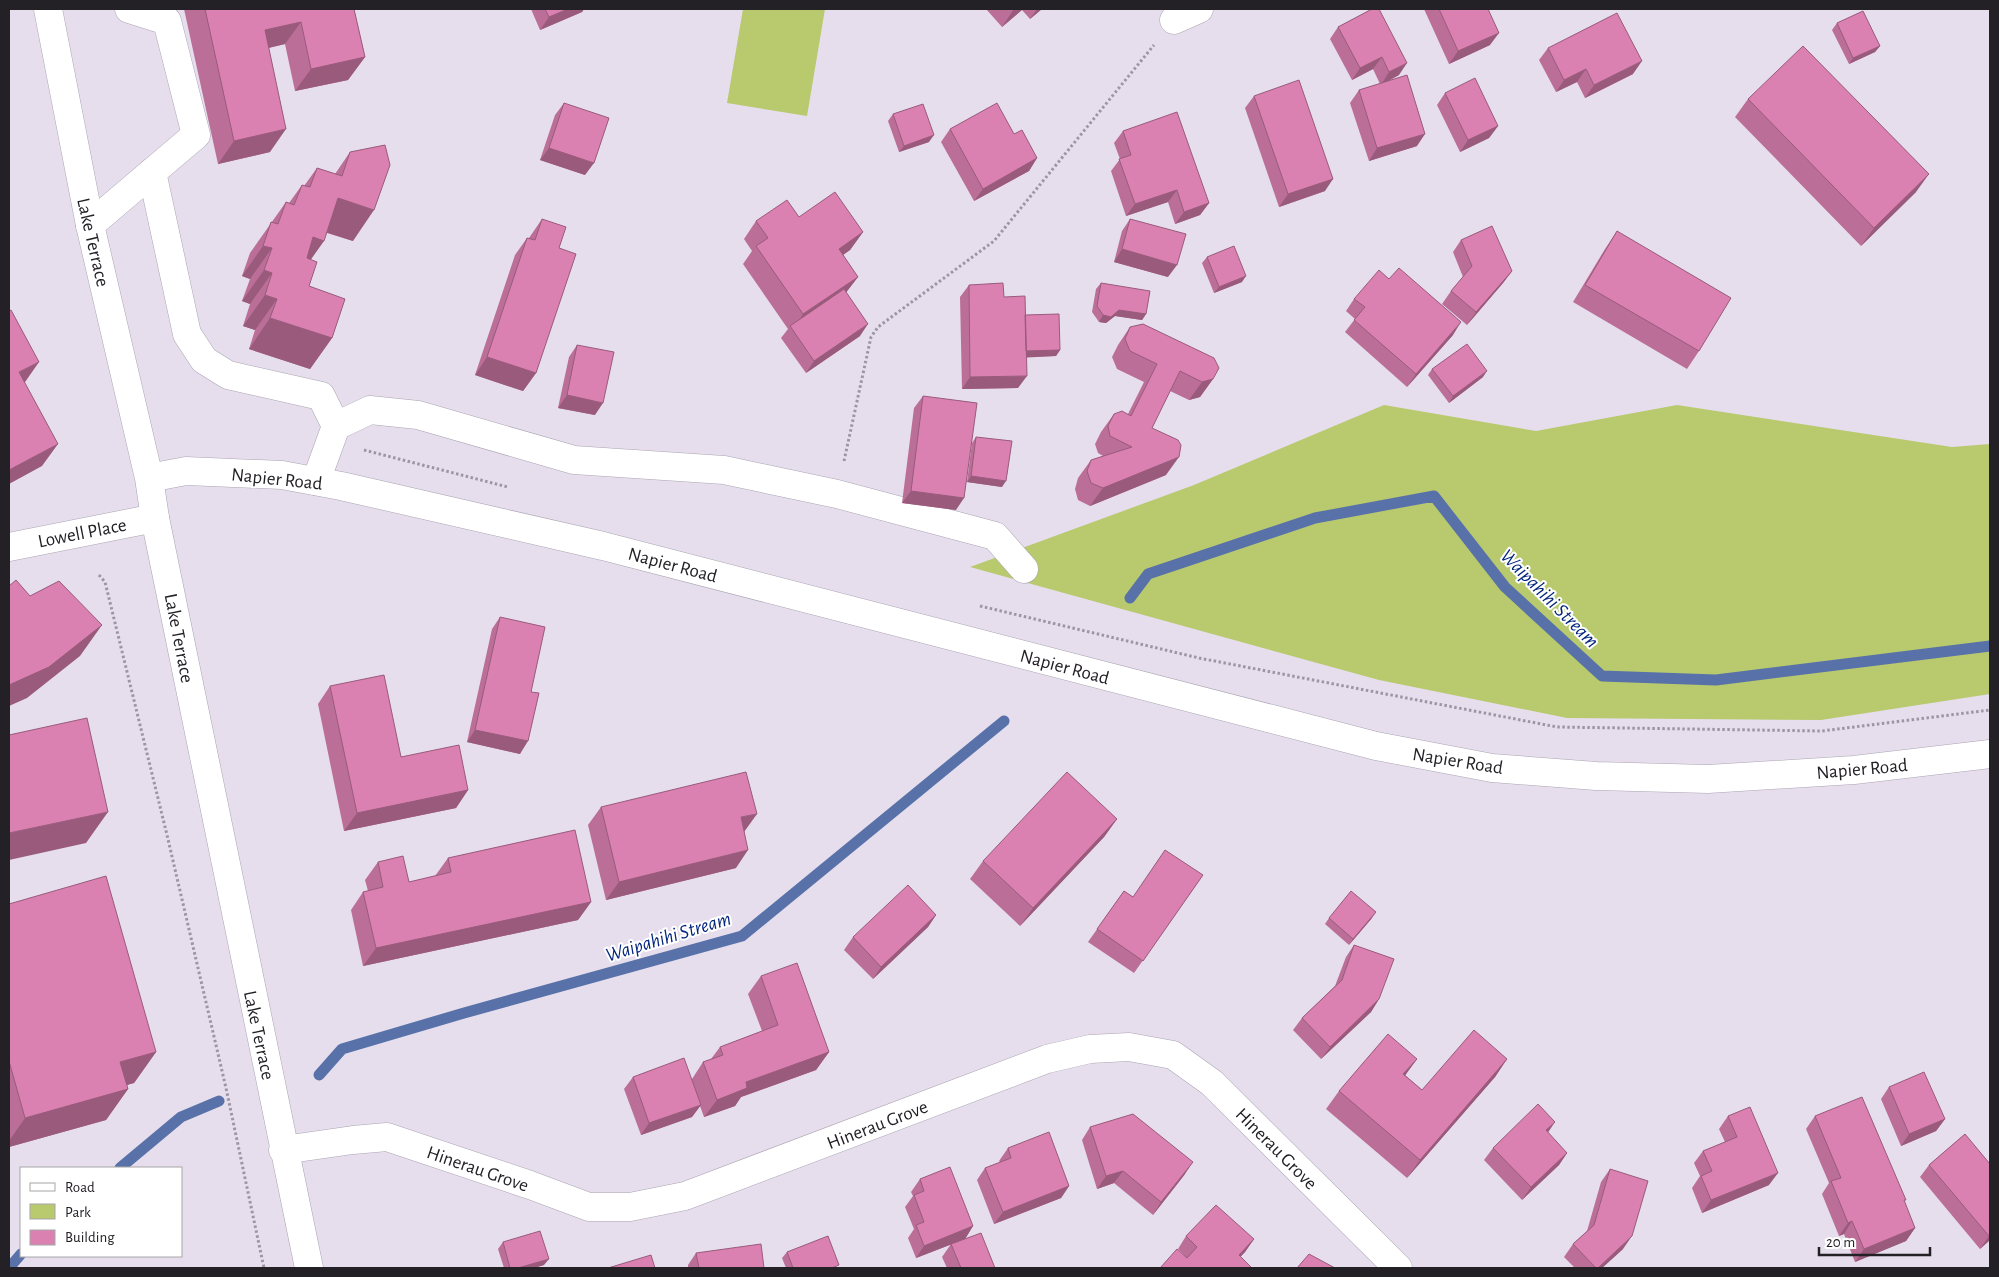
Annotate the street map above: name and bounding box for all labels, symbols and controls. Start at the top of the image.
street label: Lake Terrace [73,196,112,289]
street label: Napier Road [230,465,323,494]
street label: Lowell Place [36,516,128,551]
street label: Napier Road [626,544,719,587]
water label: Waipahihi Stream [1496,546,1602,652]
street label: Lake Terrace [161,592,197,685]
street label: Napier Road [1018,646,1111,689]
street label: Napier Road [1411,745,1505,778]
street label: Napier Road [1816,756,1909,783]
water label: Waipahihi Stream [603,908,733,965]
street label: Lake Terrace [240,989,277,1082]
street label: Hinerau Grove [824,1097,931,1153]
street label: Hinerau Grove [1232,1105,1320,1193]
street label: Hinerau Grove [424,1143,531,1196]
legend [20,1167,182,1257]
text: Road [65,1180,95,1195]
text: Park [65,1205,91,1220]
scale bar [1819,1224,1930,1256]
text: Building [65,1230,115,1245]
text: 20 m [1826,1235,1855,1250]

